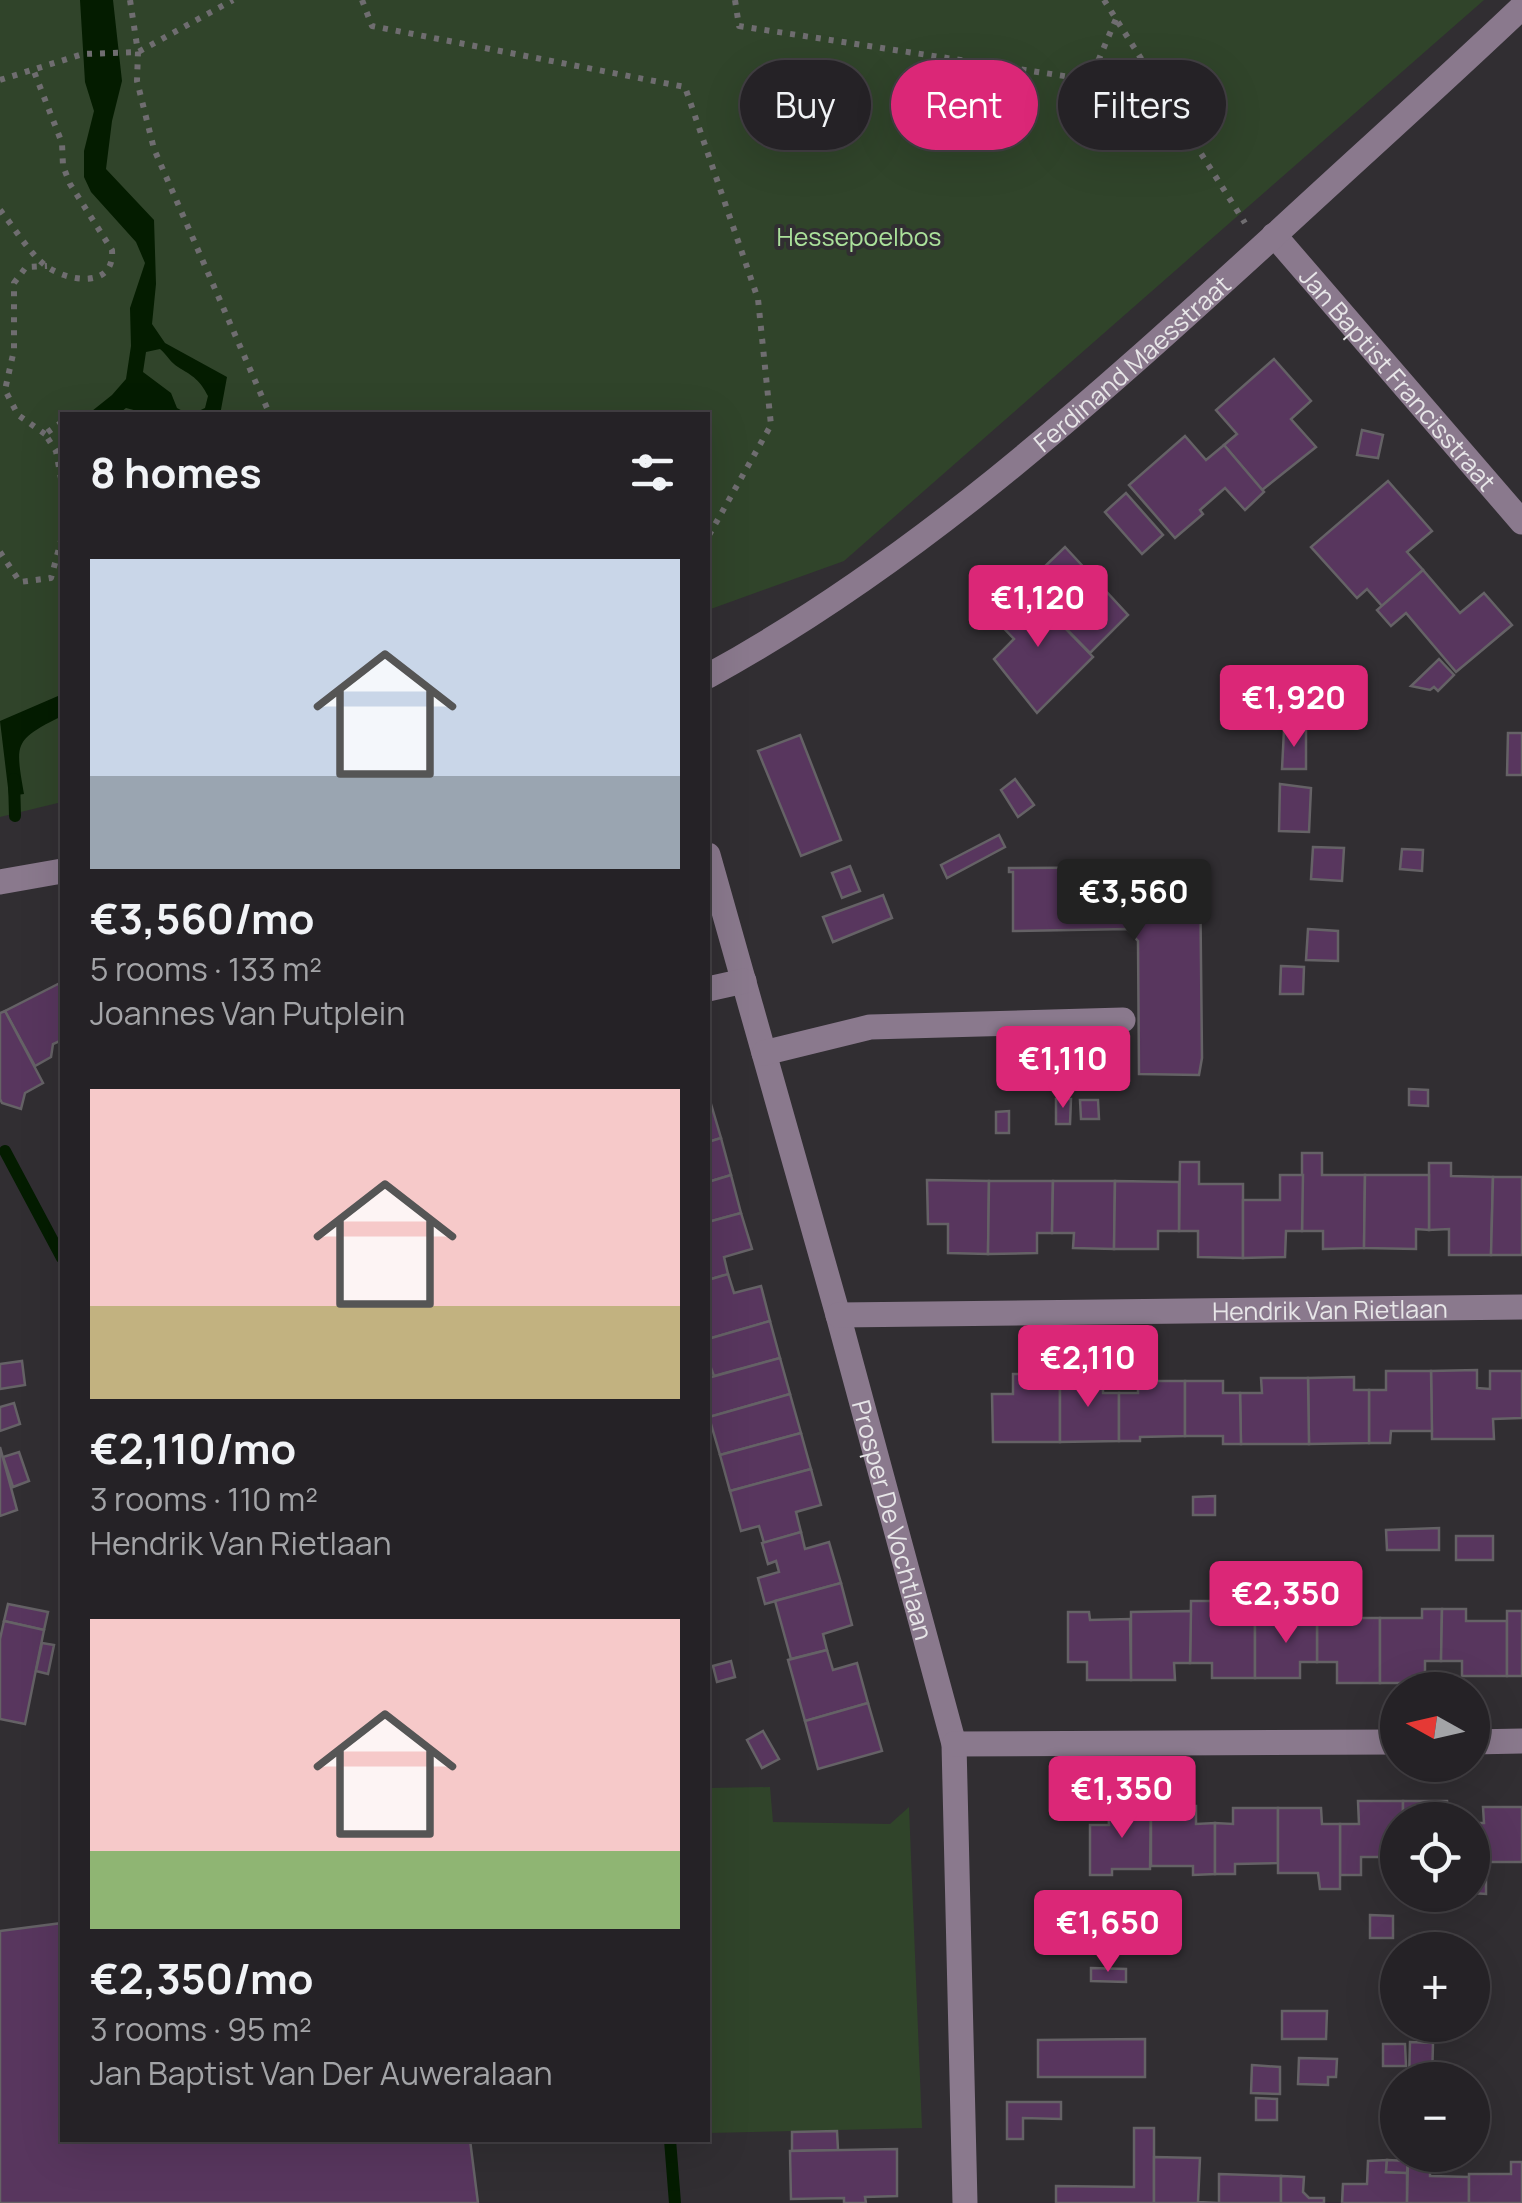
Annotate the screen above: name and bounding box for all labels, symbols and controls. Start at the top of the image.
chip: Buy [740,60,871,150]
chip: Rent [891,60,1038,150]
chip: Filters [1058,60,1226,150]
park label: Hessepoelbos [777,219,941,254]
street label: Jan Baptist Francisstraat [1292,259,1505,498]
street label: Ferdinand Maesstraat [1026,267,1238,459]
text: 8 homes [90,443,262,501]
icon: filters [625,445,680,500]
pin: €1,120 [957,565,1119,650]
text: €1,120 [991,575,1085,619]
icon: home [295,624,475,804]
pin: €1,920 [1213,665,1375,750]
text: €1,920 [1242,675,1346,719]
pin: €3,560 [1053,859,1215,944]
text: €3,560 [1079,869,1189,913]
text: €3,560/mo [90,889,314,947]
text: 5 rooms · 133 m² [90,947,322,991]
text: Joannes Van Putplein [90,991,405,1035]
pin: €1,110 [982,1026,1144,1111]
text: €1,110 [1018,1036,1108,1080]
icon: home [295,1154,475,1334]
street label: Hendrik Van Rietlaan [1212,1290,1448,1328]
pin: €2,110 [1007,1325,1169,1410]
text: €2,110 [1040,1335,1136,1379]
street label: Prosper De Vochtlaan [844,1396,942,1644]
text: €2,110/mo [90,1419,296,1477]
text: 3 rooms · 110 m² [90,1477,318,1521]
text: Hendrik Van Rietlaan [90,1521,392,1565]
pin: €2,350 [1205,1561,1367,1646]
text: €2,350 [1231,1571,1341,1615]
north arrow [1380,1672,1490,1782]
map controls [1380,1672,1490,2172]
icon: home [295,1684,475,1864]
pin: €1,350 [1041,1756,1203,1841]
text: €1,350 [1071,1766,1173,1810]
button: locate [1380,1802,1490,1912]
pin: €1,650 [1027,1890,1189,1975]
text: €1,650 [1056,1900,1160,1944]
button: + [1380,1932,1490,2042]
text: €2,350/mo [90,1949,313,2007]
text: 3 rooms · 95 m² [90,2007,312,2051]
text: Jan Baptist Van Der Auweralaan [90,2051,552,2095]
button: − [1380,2062,1490,2172]

